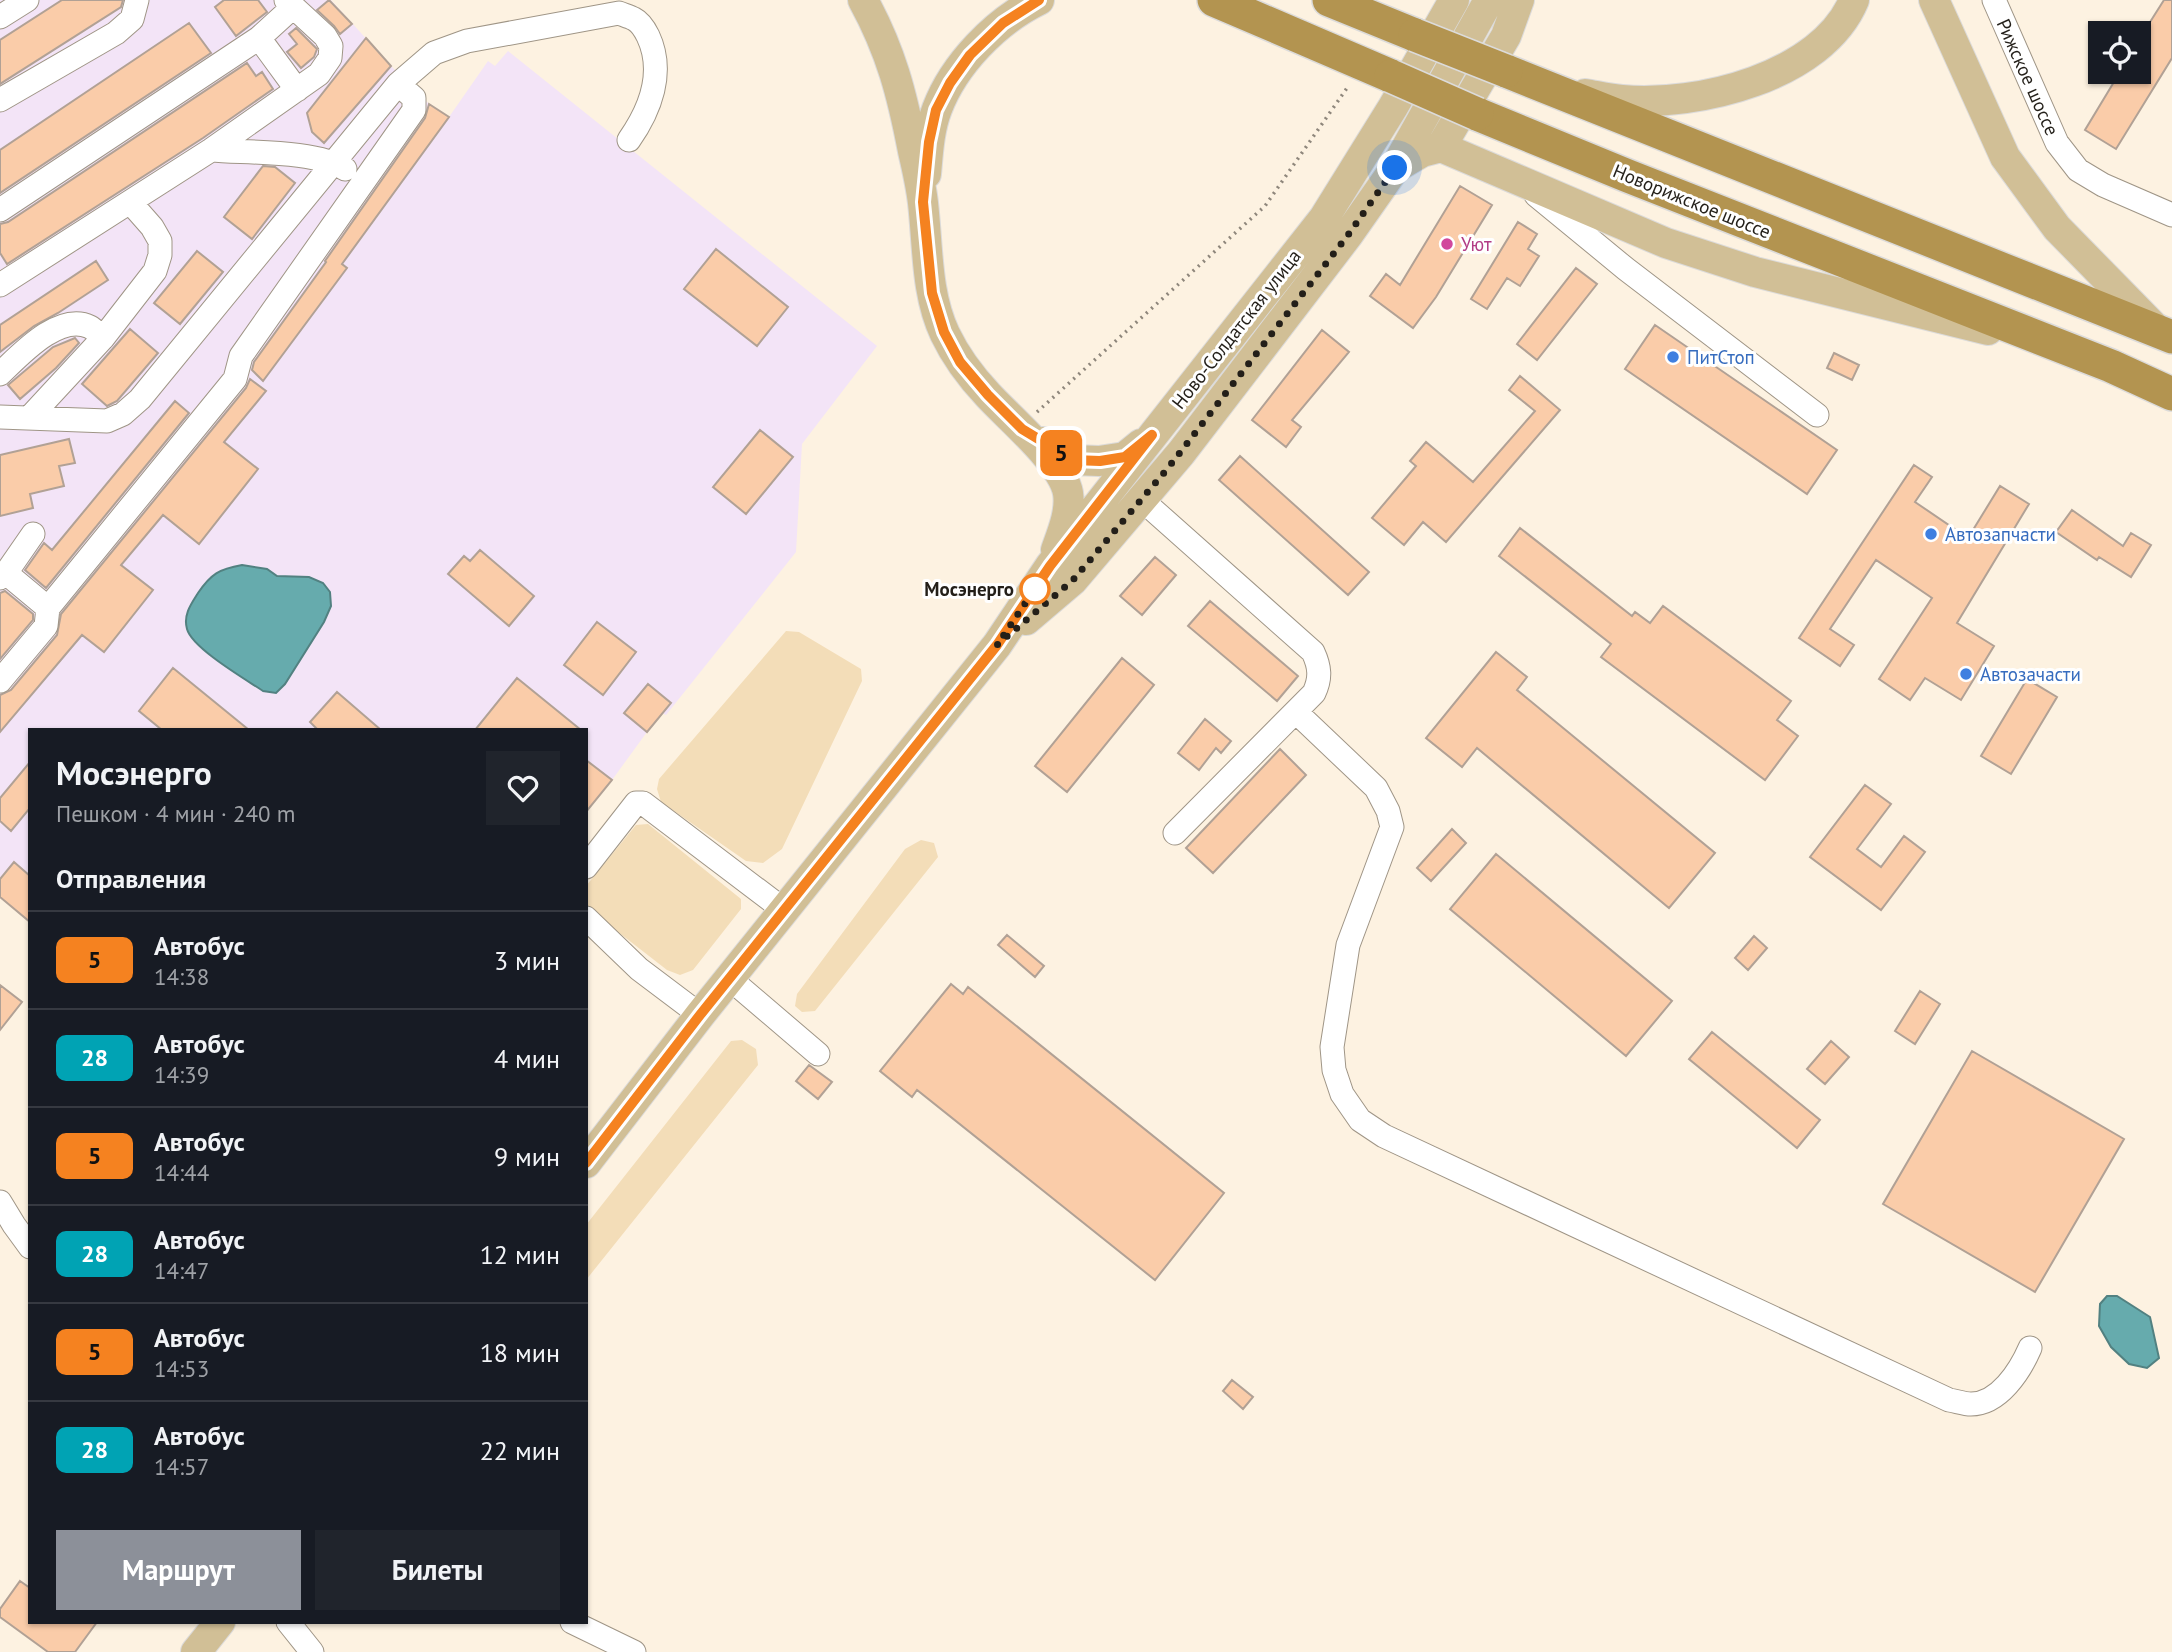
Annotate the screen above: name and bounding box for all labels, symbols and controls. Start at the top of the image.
street label: Рижское шоссе [1992,15,2064,139]
map controls [2088,21,2151,84]
button: locate [2088,21,2151,84]
your location [1377,150,1412,185]
street label: Новорижское шоссе [1610,158,1774,244]
place label: Уют [1461,232,1492,256]
marker: Уют [1439,236,1455,252]
street label: Ново-Солдатская улица [1166,244,1306,414]
place label: ПитСтоп [1687,345,1755,369]
marker: ПитСтоп [1665,349,1681,365]
line badge: 5 [1038,430,1084,476]
text: 5 [1054,437,1068,468]
place label: Автозапчасти [1945,522,2056,546]
marker: Автозапчасти [1923,526,1939,542]
marker: Мосэнерго [1020,574,1050,604]
place label: Мосэнерго [924,577,1014,601]
place label: Автозачасти [1980,662,2081,686]
marker: Автозачасти [1958,666,1974,682]
text: Мосэнерго [56,751,212,794]
button: heart [486,751,560,825]
text: Пешком · 4 мин · 240 m [56,799,295,828]
text: Отправления [56,862,206,895]
text: Автобус [154,929,245,962]
text: 5 [88,944,101,975]
text: 3 мин [494,944,560,977]
text: 14:38 [154,962,209,991]
text: Автобус [154,1027,245,1060]
text: 28 [81,1042,108,1073]
text: 4 мин [494,1042,560,1075]
text: 14:39 [154,1060,209,1089]
text: Автобус [154,1125,245,1158]
text: 5 [88,1140,101,1171]
text: 9 мин [494,1140,560,1173]
text: 14:44 [154,1158,209,1187]
text: Автобус [154,1223,245,1256]
text: 28 [81,1238,108,1269]
text: 12 мин [480,1238,560,1271]
text: 14:47 [154,1256,209,1285]
text: Автобус [154,1321,245,1354]
text: 5 [88,1336,101,1367]
text: 18 мин [480,1336,560,1369]
text: 14:53 [154,1354,209,1383]
text: Автобус [154,1419,245,1452]
text: 28 [81,1434,108,1465]
text: 22 мин [480,1434,560,1467]
text: 14:57 [154,1452,209,1481]
button: Маршрут [56,1530,301,1610]
button: Билеты [315,1530,560,1610]

